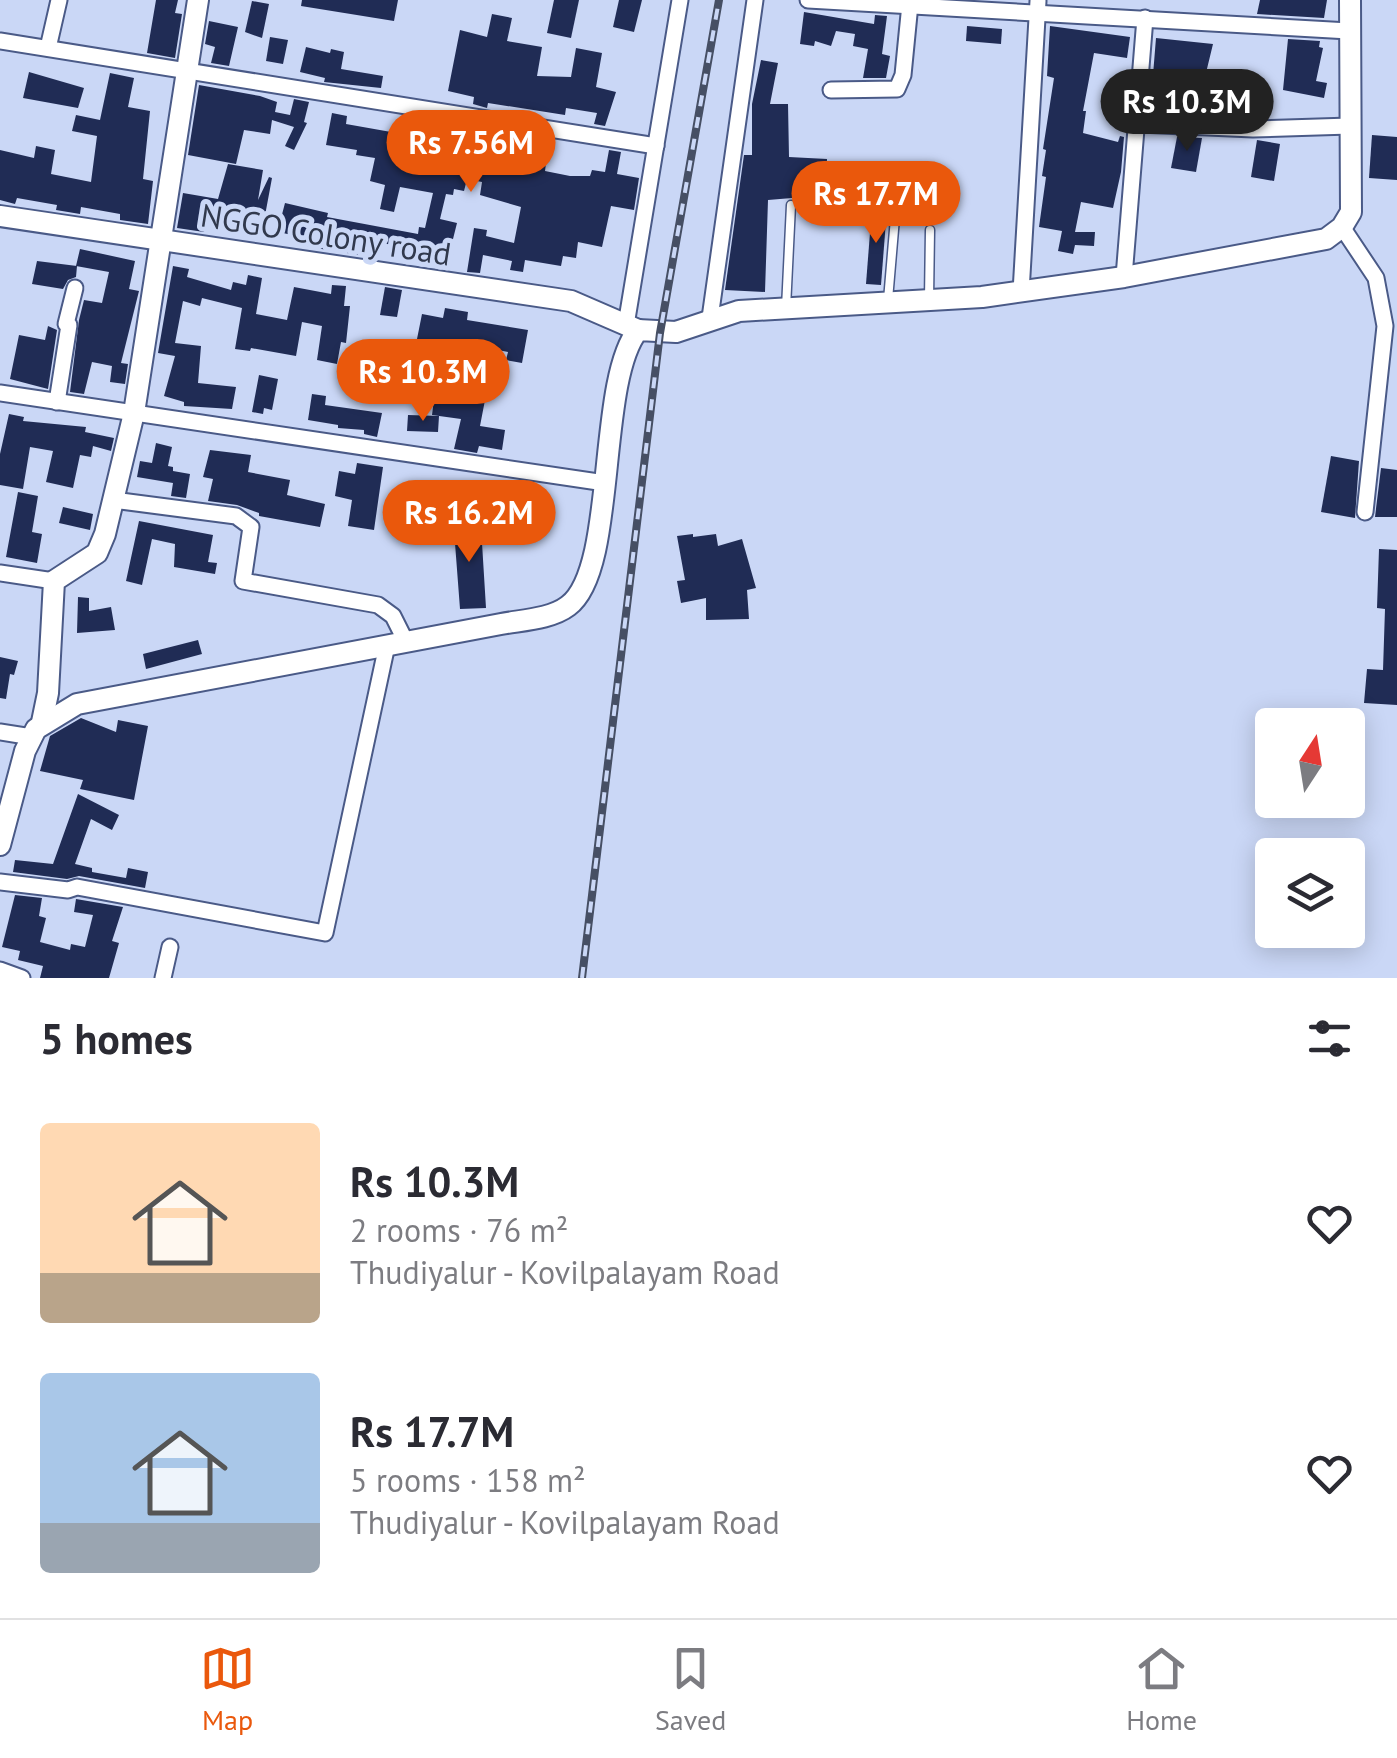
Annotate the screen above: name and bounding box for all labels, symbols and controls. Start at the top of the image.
pin: Rs 10.3M [1084,69,1290,154]
text: Rs 10.3M [1123,80,1251,122]
pin: Rs 7.56M [368,110,574,195]
text: Rs 7.56M [409,121,533,163]
pin: Rs 17.7M [773,161,979,246]
text: Rs 17.7M [814,172,938,214]
street label: NGGO Colony road [198,193,454,275]
pin: Rs 10.3M [320,339,526,424]
text: Rs 10.3M [359,350,487,392]
pin: Rs 16.2M [366,480,572,565]
text: Rs 16.2M [405,491,533,533]
north arrow [1255,708,1365,818]
map controls [1255,708,1365,948]
button: layers [1255,838,1365,948]
text: 5 homes [40,1011,193,1066]
icon: filters [1302,1011,1357,1066]
text: Rs 10.3M [350,1154,519,1209]
icon: home [120,1163,240,1283]
icon: heart [1302,1196,1357,1251]
text: 2 rooms · 76 m² [350,1209,568,1251]
text: Thudiyalur - Kovilpalayam Road [350,1251,780,1293]
text: Rs 17.7M [350,1404,514,1459]
icon: home [120,1413,240,1533]
icon: heart [1302,1446,1357,1501]
text: 5 rooms · 158 m² [350,1459,586,1501]
text: Thudiyalur - Kovilpalayam Road [350,1501,780,1543]
tab: Map [200,1641,255,1738]
tab: Saved [655,1641,726,1738]
tab: Home [1126,1641,1197,1738]

